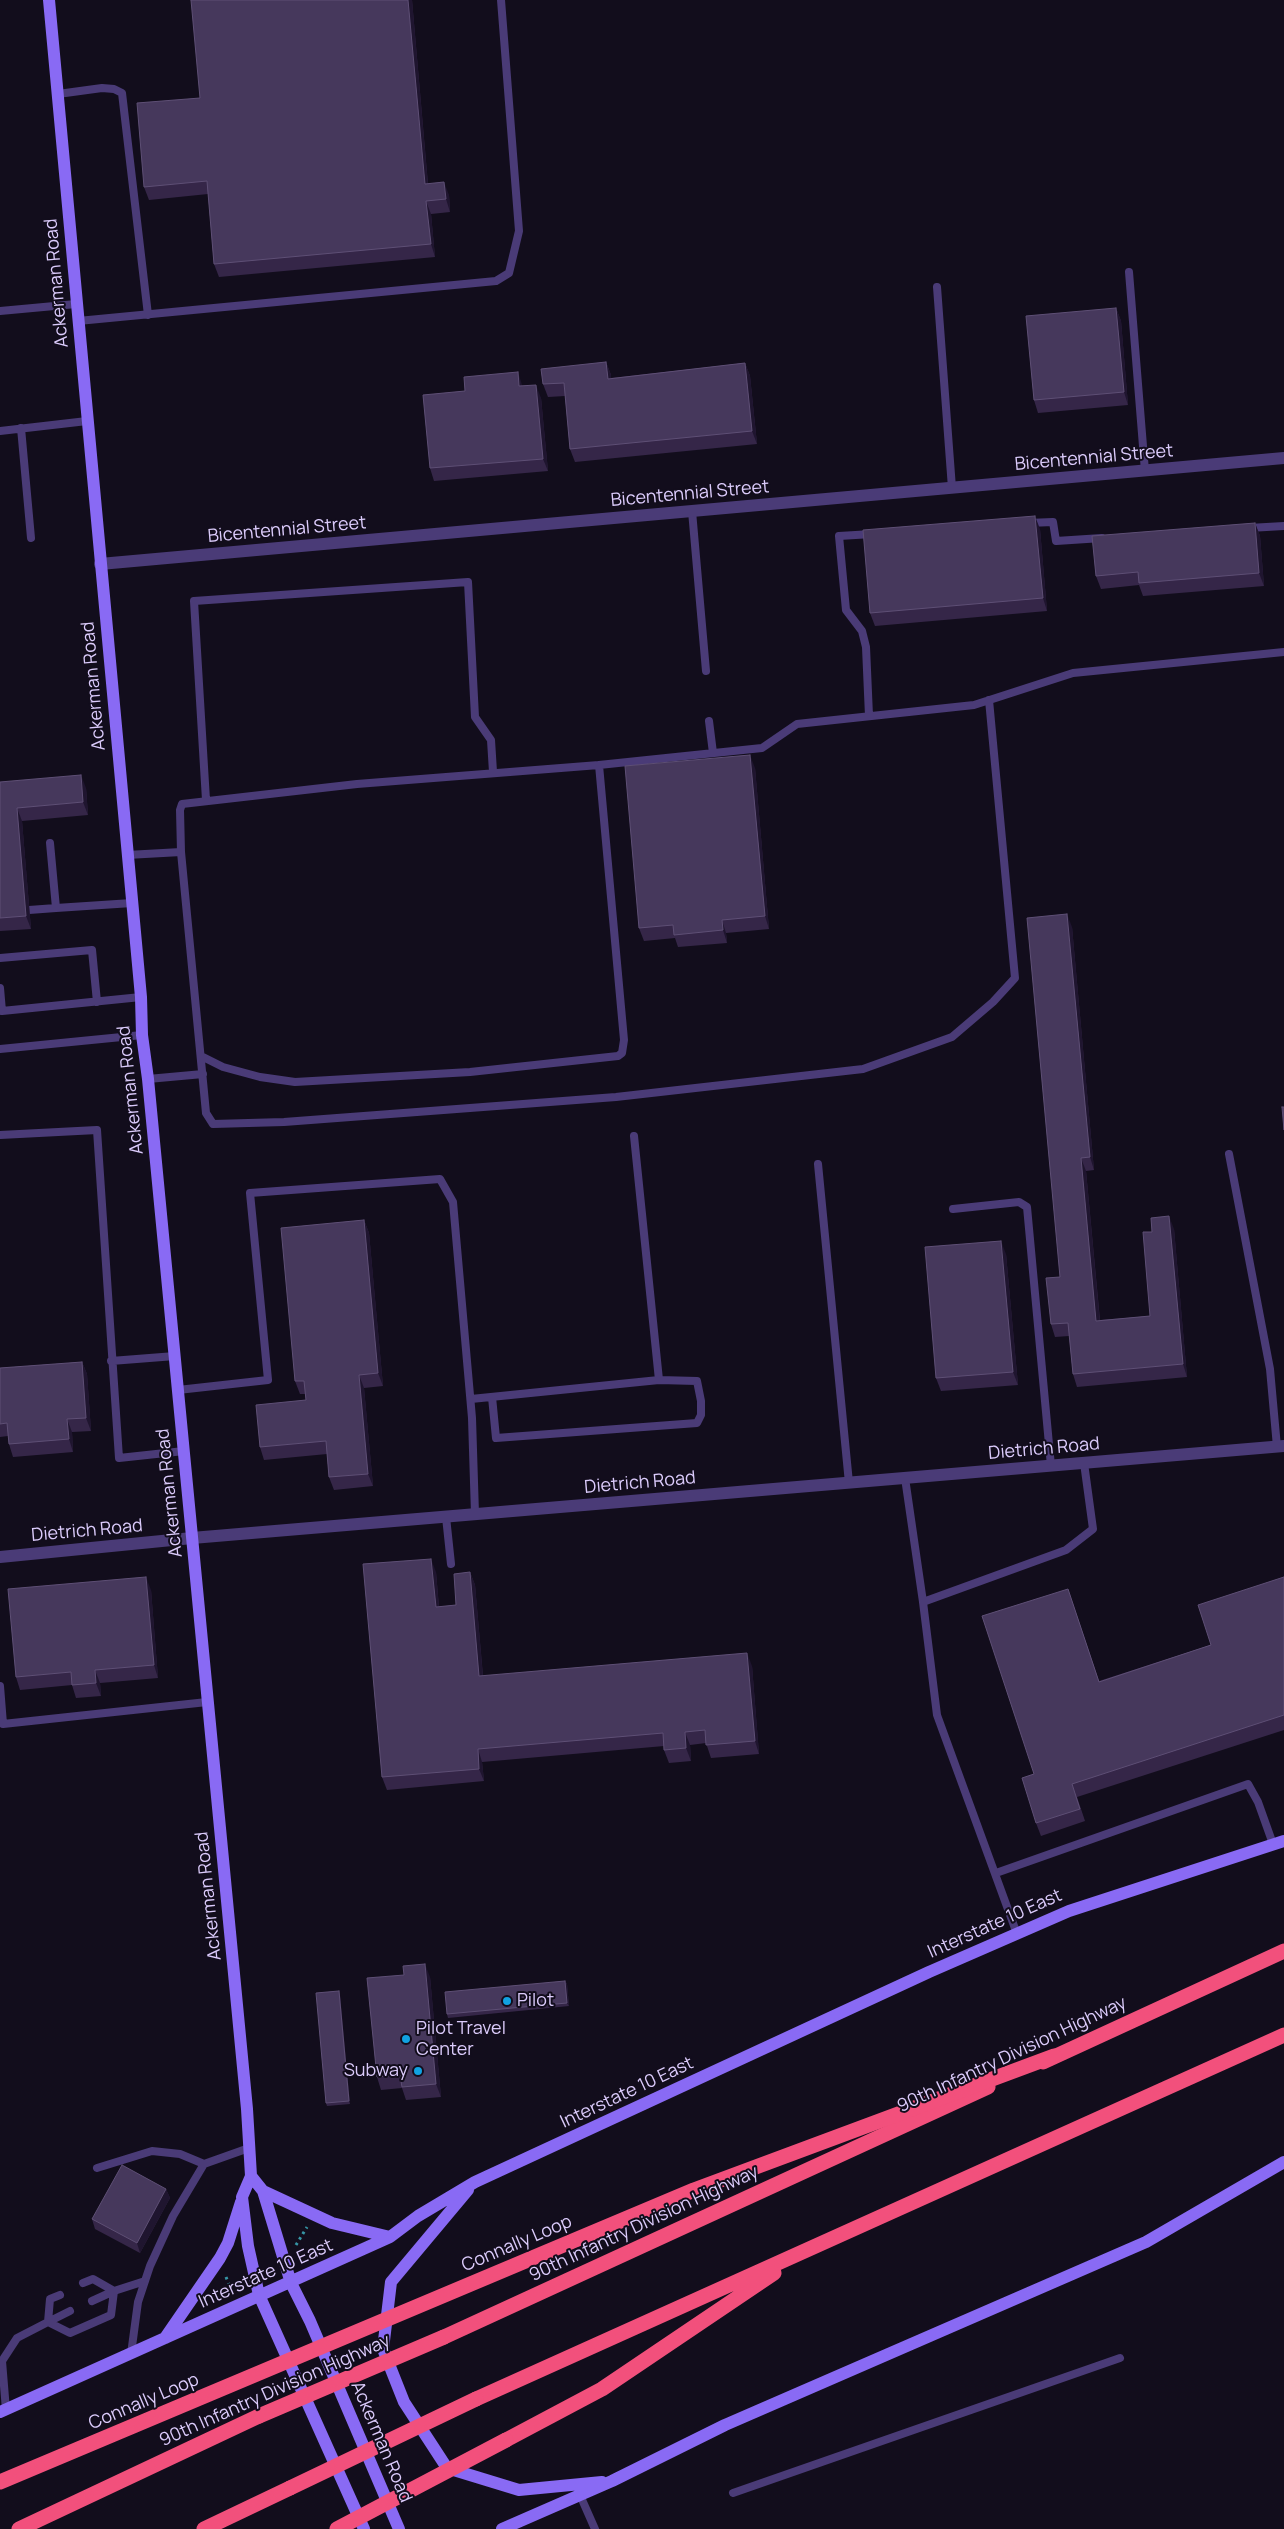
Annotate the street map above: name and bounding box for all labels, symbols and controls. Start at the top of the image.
street label: Ackerman Road [41,218,73,348]
street label: Bicentennial Street [1014,440,1174,476]
street label: Bicentennial Street [610,476,770,512]
street label: Bicentennial Street [207,512,367,548]
street label: Ackerman Road [78,621,110,751]
street label: Ackerman Road [113,1025,149,1155]
street label: Ackerman Road [152,1428,188,1558]
street label: Dietrich Road [987,1433,1101,1465]
street label: Dietrich Road [583,1467,697,1499]
street label: Dietrich Road [30,1515,144,1547]
street label: Ackerman Road [191,1831,227,1961]
street label: Interstate 10 East [925,1885,1065,1963]
place label: Pilot [517,1990,554,2012]
street label: 90th Infantry Division Highway [894,1992,1130,2118]
marker: Pilot [501,1995,513,2007]
place label: Pilot Travel Center [416,2018,506,2060]
marker: Pilot Travel Center [400,2033,412,2045]
street label: Interstate 10 East [557,2053,697,2133]
place label: Subway [344,2060,408,2082]
marker: Subway [412,2065,424,2077]
street label: 90th Infantry Division Highway [526,2161,762,2287]
street label: Connally Loop [459,2211,575,2277]
street label: Interstate 10 East [196,2235,336,2313]
street label: 90th Infantry Division Highway [156,2330,394,2452]
street label: Connally Loop [86,2369,202,2435]
street label: Ackerman Road [346,2378,416,2506]

